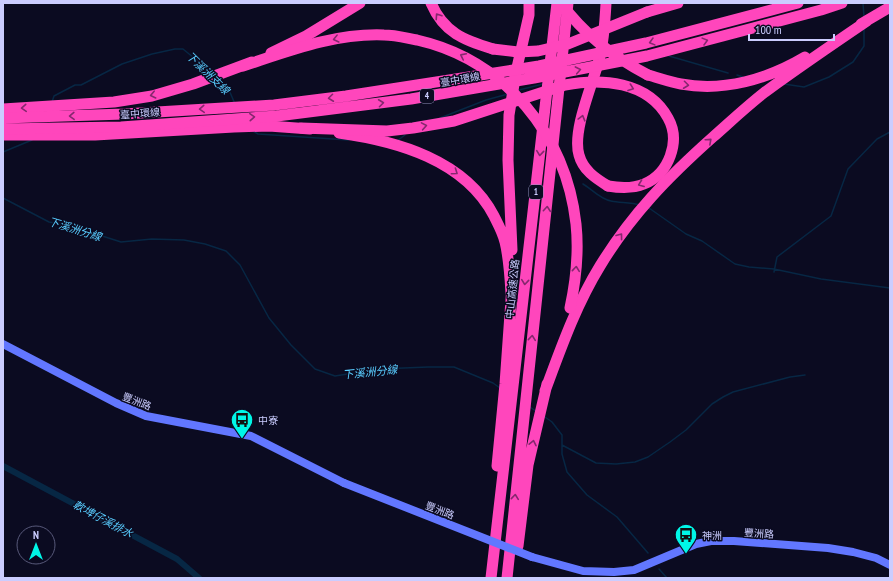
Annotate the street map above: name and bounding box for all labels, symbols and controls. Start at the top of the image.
one-way arrow [435,13,442,20]
scale bar [749,16,834,42]
text: 100 m [755,22,782,37]
one-way arrow [333,34,340,42]
one-way arrow [649,37,656,45]
one-way arrow [701,37,708,45]
water label: 下溪洲支線 [183,49,234,99]
one-way arrow [460,53,467,61]
one-way arrow [575,66,581,74]
street label: 臺中環線 [439,70,481,89]
one-way arrow [683,80,689,89]
one-way arrow [627,83,634,91]
road number: 4 [420,89,434,103]
one-way arrow [150,90,157,99]
one-way arrow [328,93,335,102]
one-way arrow [378,99,384,108]
one-way arrow [21,104,27,113]
one-way arrow [199,105,205,114]
street label: 臺中環線 [120,106,160,121]
one-way arrow [69,112,75,121]
one-way arrow [249,113,255,122]
one-way arrow [577,114,586,121]
one-way arrow [421,122,427,131]
one-way arrow [704,138,712,145]
one-way arrow [536,150,545,156]
one-way arrow [450,167,457,174]
one-way arrow [638,179,645,188]
road number: 1 [529,185,543,199]
one-way arrow [542,206,551,212]
water label: 下溪洲分線 [47,214,105,244]
one-way arrow [616,233,623,240]
street label: 中山高速公路 [503,259,522,320]
one-way arrow [572,266,581,272]
one-way arrow [520,279,529,285]
one-way arrow [527,335,536,341]
water label: 下溪洲分線 [342,362,400,382]
street label: 豐洲路 [120,390,153,413]
bus stop icon: 中寮 [229,407,255,440]
place label: 中寮 [258,414,278,427]
one-way arrow [529,439,537,446]
one-way arrow [511,494,520,500]
water label: 軟埤仔溪排水 [71,497,136,541]
street label: 豐洲路 [423,499,456,522]
bus stop icon: 神洲 [673,522,699,555]
north arrow [16,525,56,565]
street label: 豐洲路 [744,526,774,541]
text: N [33,528,39,542]
place label: 神洲 [702,529,722,542]

